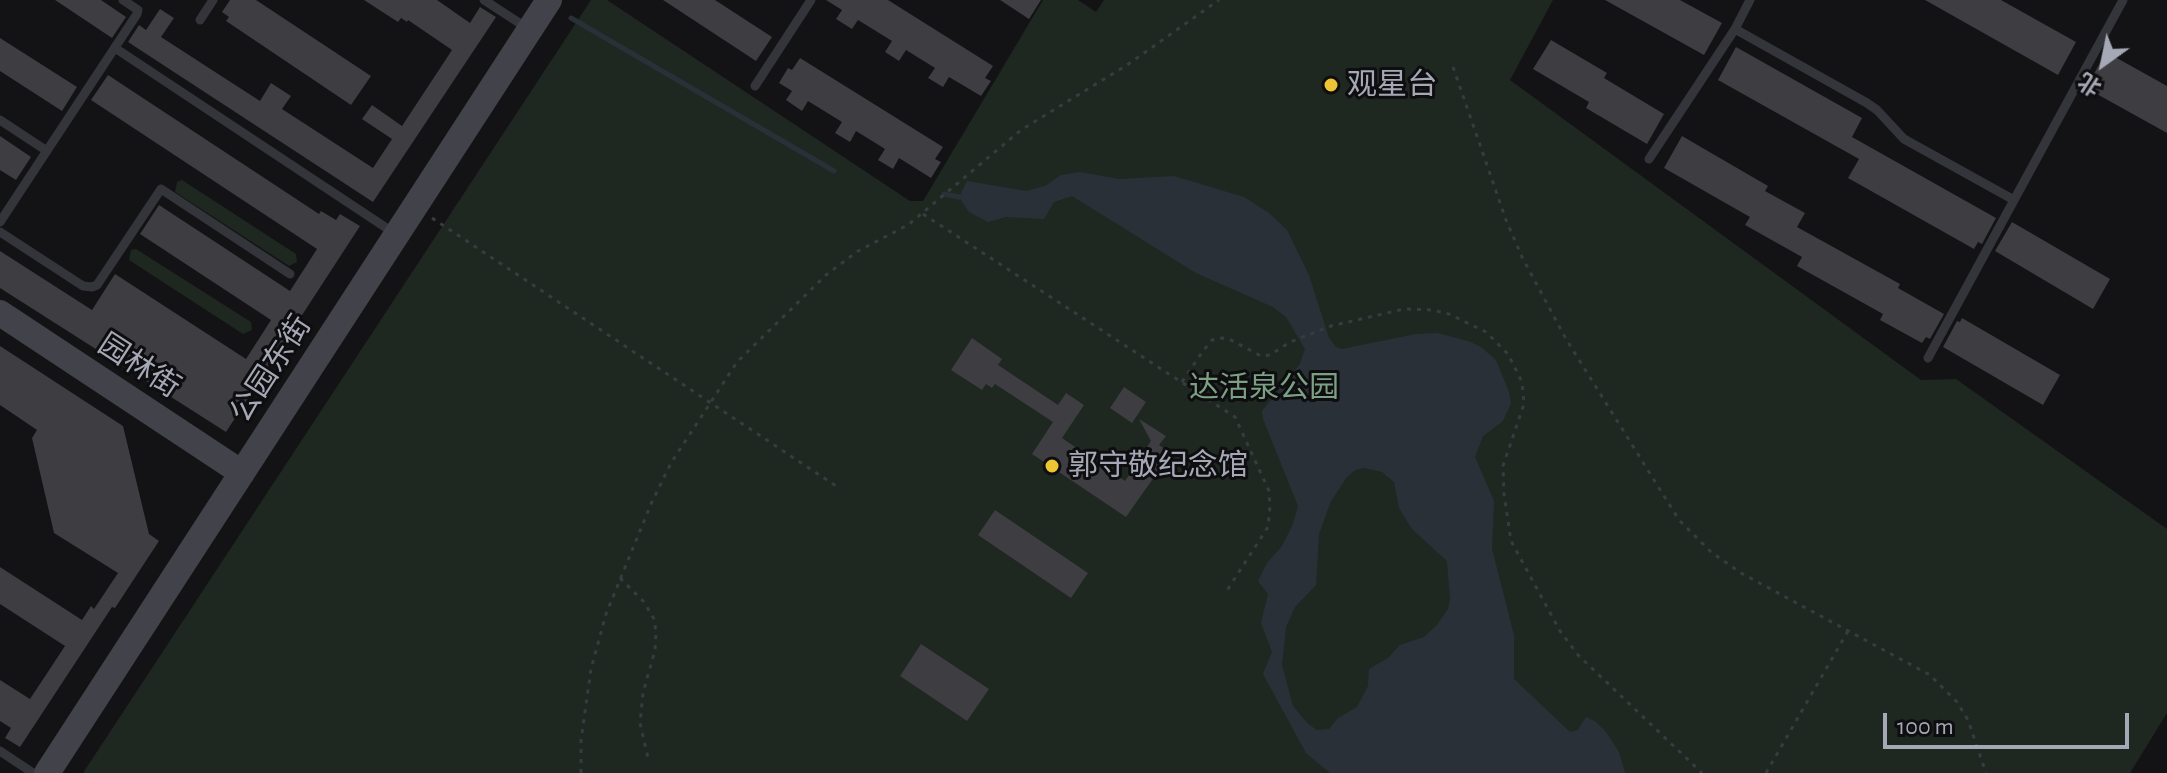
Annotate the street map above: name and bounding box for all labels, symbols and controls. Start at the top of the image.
north arrow [2063,24,2143,104]
place label: 观星台 [1347,67,1437,103]
text: 北 [2075,69,2105,99]
marker: 观星台 [1322,76,1340,94]
street label: 公园东街 [223,309,319,429]
street label: 园林街 [91,326,187,406]
park label: 达活泉公园 [1189,370,1339,406]
place label: 郭守敬纪念馆 [1068,448,1248,484]
marker: 郭守敬纪念馆 [1043,457,1061,475]
scale bar [1887,697,2133,747]
text: 100 m [1897,715,1954,739]

